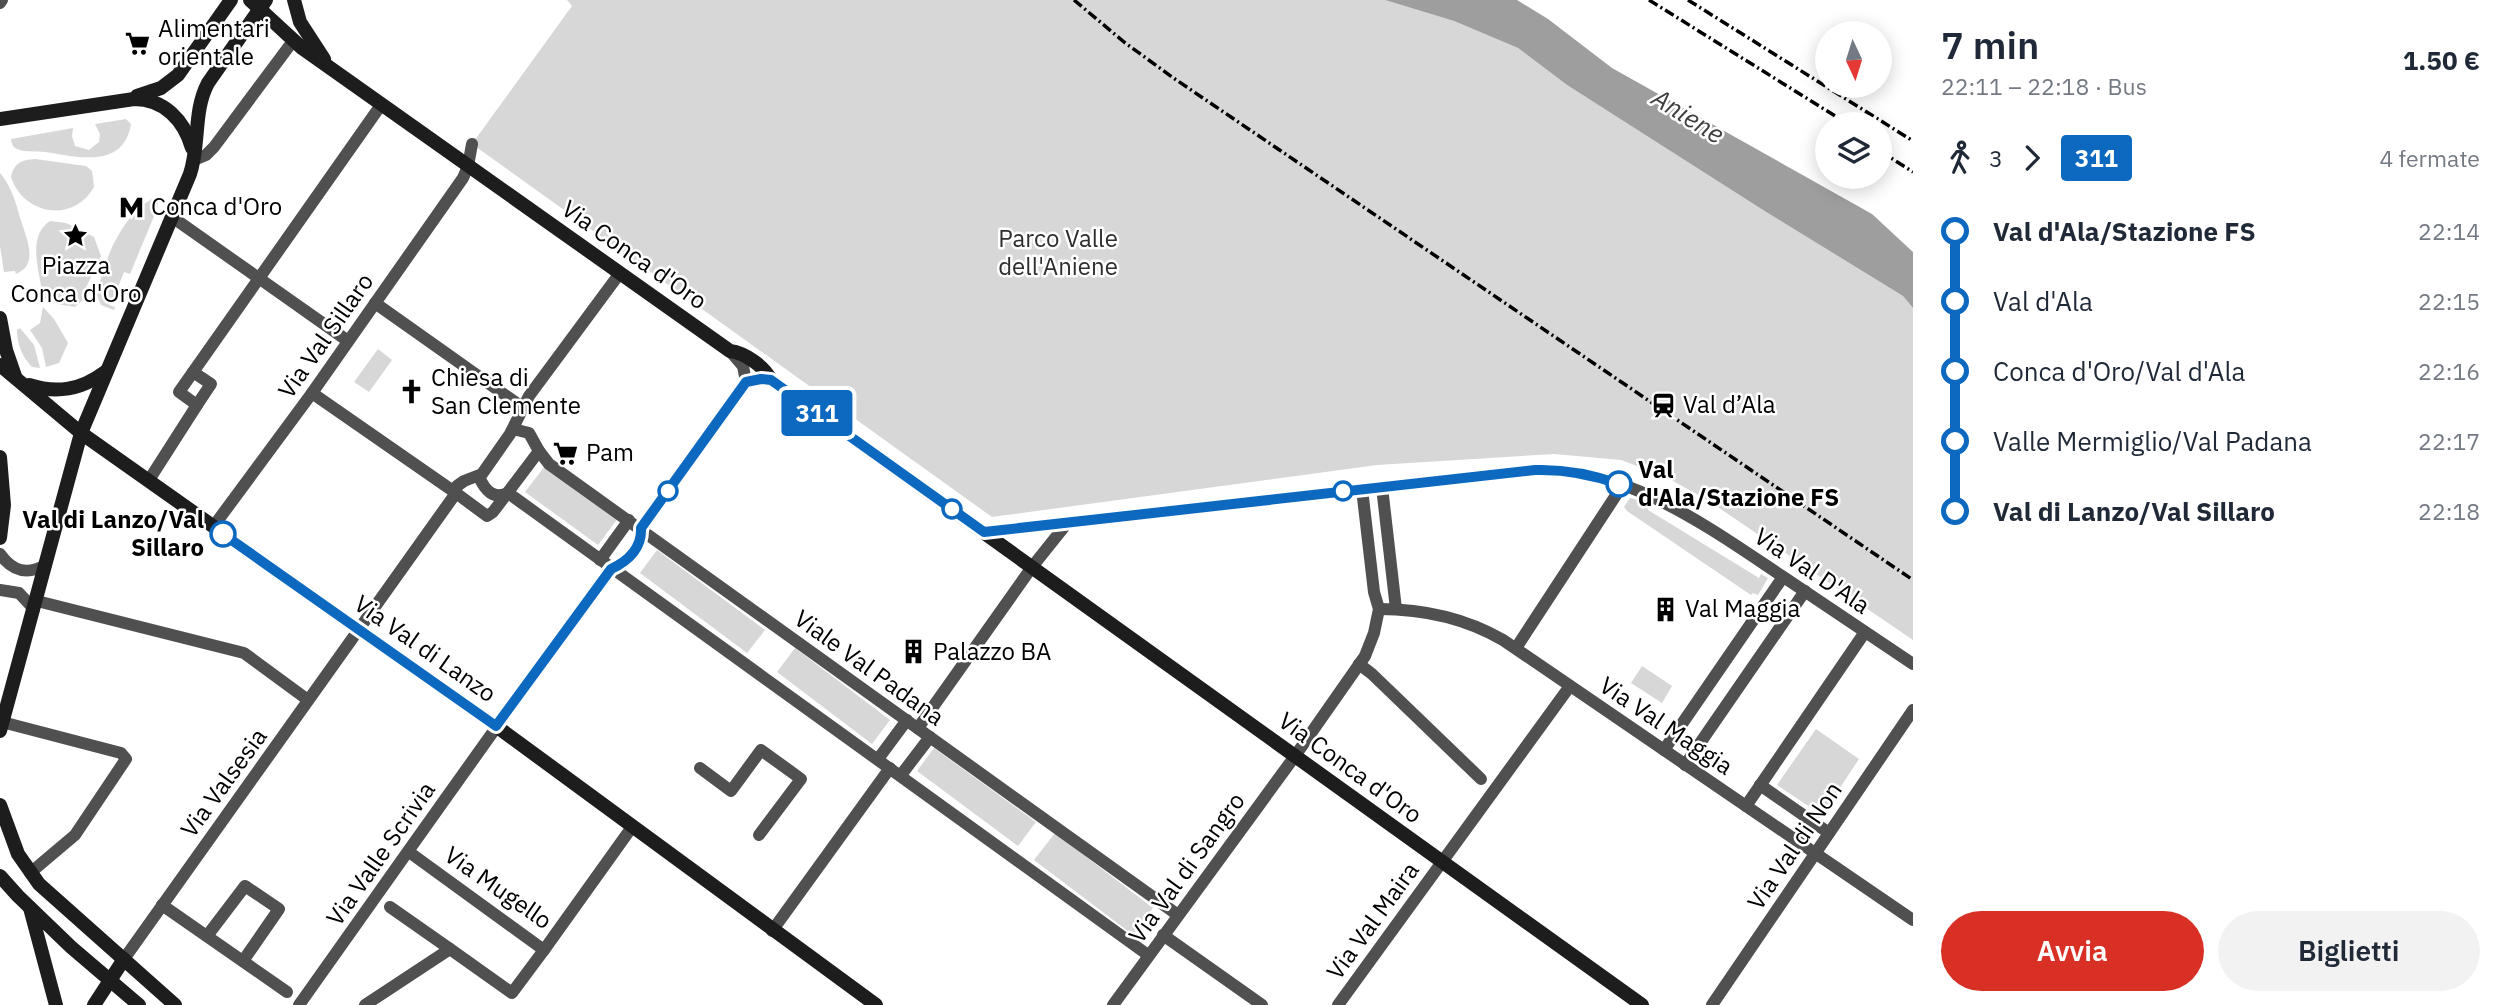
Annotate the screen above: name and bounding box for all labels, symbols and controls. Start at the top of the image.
place label: Alimentari orientale [158,12,270,72]
text: 7 min [1941,20,2039,69]
north arrow [1815,21,1892,98]
map controls [1815,21,1892,189]
supermarket icon: Alimentari orientale [124,29,152,57]
text: 1.50 € [2403,43,2480,77]
text: 22:11 – 22:18 · Bus [1941,71,2147,101]
water label: Aniene [1645,79,1731,151]
button: layers [1815,112,1892,189]
icon: walk [1941,139,1979,177]
icon: forward [2013,139,2051,177]
text: 311 [2075,142,2118,174]
text: 3 [1989,143,2003,173]
text: 4 fermate [2379,143,2480,173]
place label: Conca d'Oro [151,190,282,222]
street label: Via Conca d'Oro [556,192,713,316]
metro station icon: Conca d'Oro [117,193,145,221]
text: Val d'Ala/Stazione FS [1993,214,2256,248]
text: 22:14 [2418,216,2480,246]
place icon: Piazza Conca d'Oro [62,221,90,249]
park label: Parco Valle dell'Aniene [998,222,1118,282]
place label: Piazza Conca d'Oro [10,249,142,309]
street label: Via Val Sillaro [270,267,380,404]
text: Val d'Ala [1993,284,2093,318]
text: 22:15 [2418,286,2480,316]
text: Conca d'Oro/Val d'Ala [1993,354,2245,388]
text: 22:16 [2418,356,2480,386]
place label: Chiesa di San Clemente [431,361,581,421]
church icon: Chiesa di San Clemente [397,378,425,406]
place label: Val d’Ala [1683,388,1776,420]
line badge: 311 [777,390,857,436]
station icon: Val d’Ala [1649,391,1677,419]
text: 311 [795,397,839,429]
text: Valle Mermiglio/Val Padana [1993,424,2312,458]
text: 22:17 [2418,426,2480,456]
place label: Pam [586,436,634,468]
supermarket icon: Pam [552,439,580,467]
place label: Val d'Ala/Stazione FS [1638,453,1839,513]
marker: Val d'Ala/Stazione FS [1606,471,1632,497]
unlabelled marker [658,481,678,501]
unlabelled marker [1333,481,1353,501]
text: Val di Lanzo/Val Sillaro [1993,494,2275,528]
text: 22:18 [2418,496,2480,526]
unlabelled marker [942,499,962,519]
place label: Val di Lanzo/Val Sillaro [22,503,204,563]
street label: Via Val D'Ala [1748,520,1877,621]
marker: Val di Lanzo/Val Sillaro [210,521,236,547]
street label: Via Val di Lanzo [348,587,503,709]
place label: Val Maggia [1685,592,1801,624]
building icon: Val Maggia [1651,595,1679,623]
street label: Viale Val Padana [788,602,951,733]
place label: Palazzo BA [933,635,1051,667]
building icon: Palazzo BA [899,638,927,666]
street label: Via Val Maggia [1594,669,1740,782]
street label: Via Conca d'Oro [1272,704,1429,830]
street label: Via Valsesia [173,721,274,843]
street label: Via Valle Scrivia [319,775,442,932]
street label: Via Val di Non [1740,775,1849,916]
street label: Via Val di Sangro [1121,786,1252,949]
street label: Via Mugello [438,838,559,936]
street label: Via Val Maira [1319,855,1426,986]
button: Avvia [1941,911,2204,991]
button: Biglietti [2218,911,2480,991]

